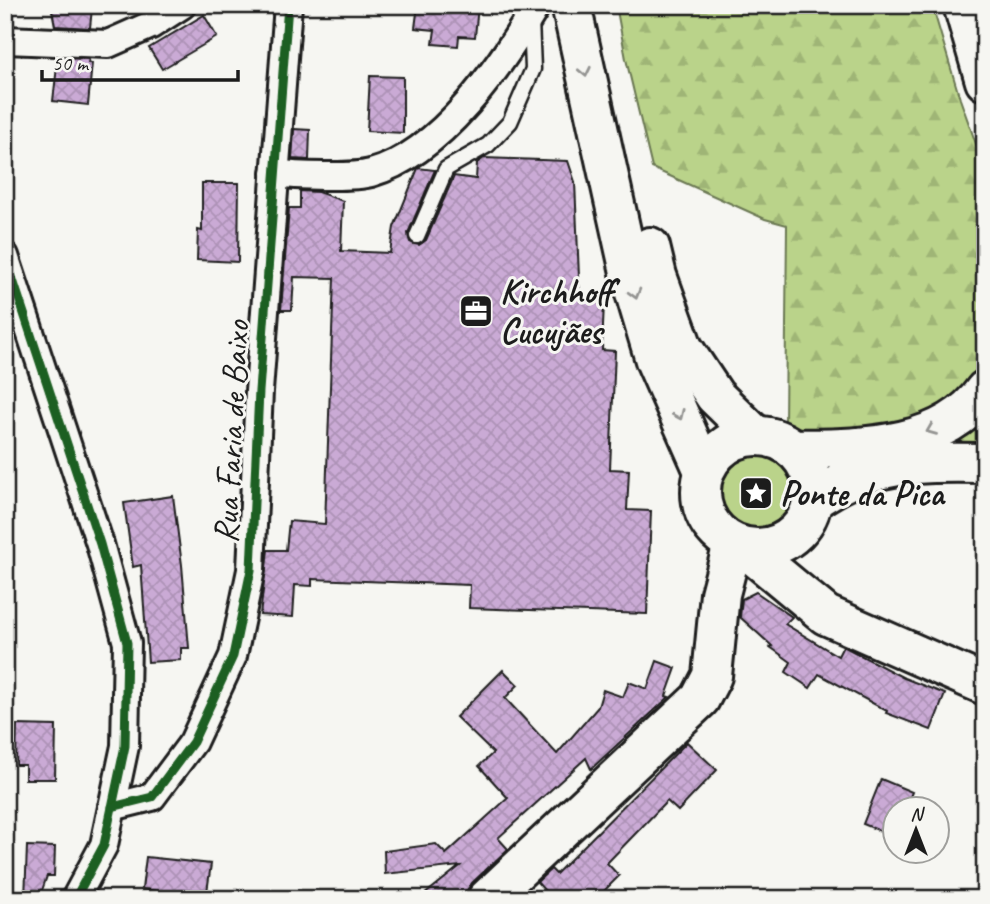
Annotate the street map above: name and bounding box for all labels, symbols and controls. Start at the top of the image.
scale bar [42,38,238,82]
text: 50 m [52,50,90,76]
one-way arrow [577,66,592,78]
place label: Kirchhoff Cucujães [500,269,621,354]
one-way arrow [627,288,642,300]
office icon: Kirchhoff Cucujães [457,292,495,330]
street label: Rua Faria de Baixo [203,318,259,544]
one-way arrow [671,408,685,421]
one-way arrow [926,422,938,436]
place label: Ponte da Pica [780,471,946,516]
place icon: Ponte da Pica [737,474,775,512]
north arrow [881,796,951,866]
text: N [910,802,925,826]

